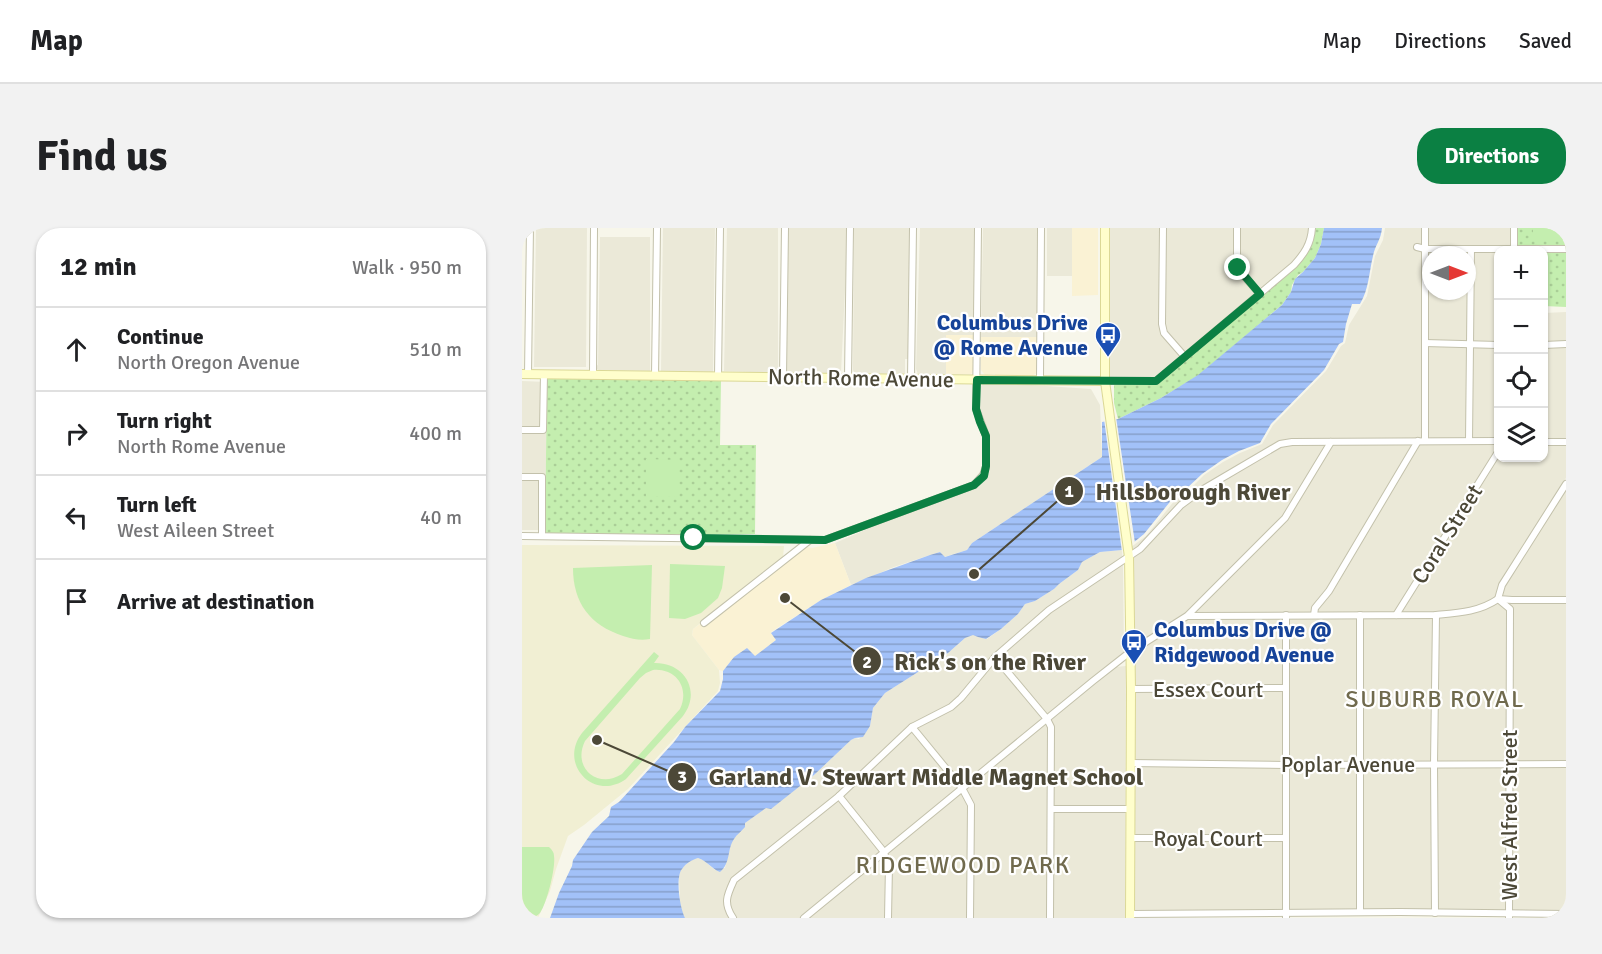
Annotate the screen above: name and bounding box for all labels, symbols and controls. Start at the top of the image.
text: Map [30,24,83,58]
text: Map [1323,28,1361,54]
text: Directions [1394,28,1486,54]
text: Saved [1519,28,1572,54]
button: Directions [1417,128,1566,184]
text: Find us [36,131,167,182]
north arrow [1422,246,1476,300]
map controls [1494,246,1548,462]
button: + [1494,246,1548,300]
text: 12 min [60,251,137,283]
route end [1224,254,1250,280]
text: Walk · 950 m [352,255,462,280]
button: − [1494,300,1548,354]
place label: Columbus Drive @ Rome Avenue [934,309,1088,361]
bus stop icon: Columbus Drive @ Rome Avenue [1093,320,1123,358]
text: Continue [117,323,204,350]
icon: ahead [60,333,93,366]
text: 510 m [409,337,462,362]
text: North Oregon Avenue [117,350,300,375]
button: locate [1494,354,1548,408]
street label: North Rome Avenue [768,363,954,393]
text: Turn right [117,407,212,434]
button: layers [1494,408,1548,462]
icon: right [60,417,93,450]
text: 400 m [409,421,462,446]
text: North Rome Avenue [117,434,286,459]
callout: Hillsborough River [1054,470,1303,512]
text: Hillsborough River [1096,477,1291,507]
street label: Coral Street [1406,479,1488,589]
text: 1 [1064,480,1074,502]
text: Turn left [117,491,197,518]
icon: left [60,501,93,534]
text: 40 m [420,505,462,530]
text: West Aileen Street [117,518,274,543]
route start [680,524,706,550]
icon: arrive [60,585,93,618]
text: Arrive at destination [117,588,314,615]
place label: Columbus Drive @ Ridgewood Avenue [1154,616,1335,668]
bus stop icon: Columbus Drive @ Ridgewood Avenue [1119,627,1149,665]
callout: Rick's on the River [852,640,1098,682]
text: Rick's on the River [894,647,1086,677]
text: 2 [862,651,872,673]
street label: Essex Court [1153,676,1264,703]
district label: SUBURB ROYAL [1345,684,1525,714]
street label: West Alfred Street [1496,729,1523,900]
street label: Poplar Avenue [1281,751,1415,778]
callout: Garland V. Stewart Middle Magnet School [667,756,1155,798]
text: Garland V. Stewart Middle Magnet School [709,762,1144,792]
text: 3 [677,766,687,788]
street label: Royal Court [1153,825,1263,852]
district label: RIDGEWOOD PARK [855,850,1071,880]

